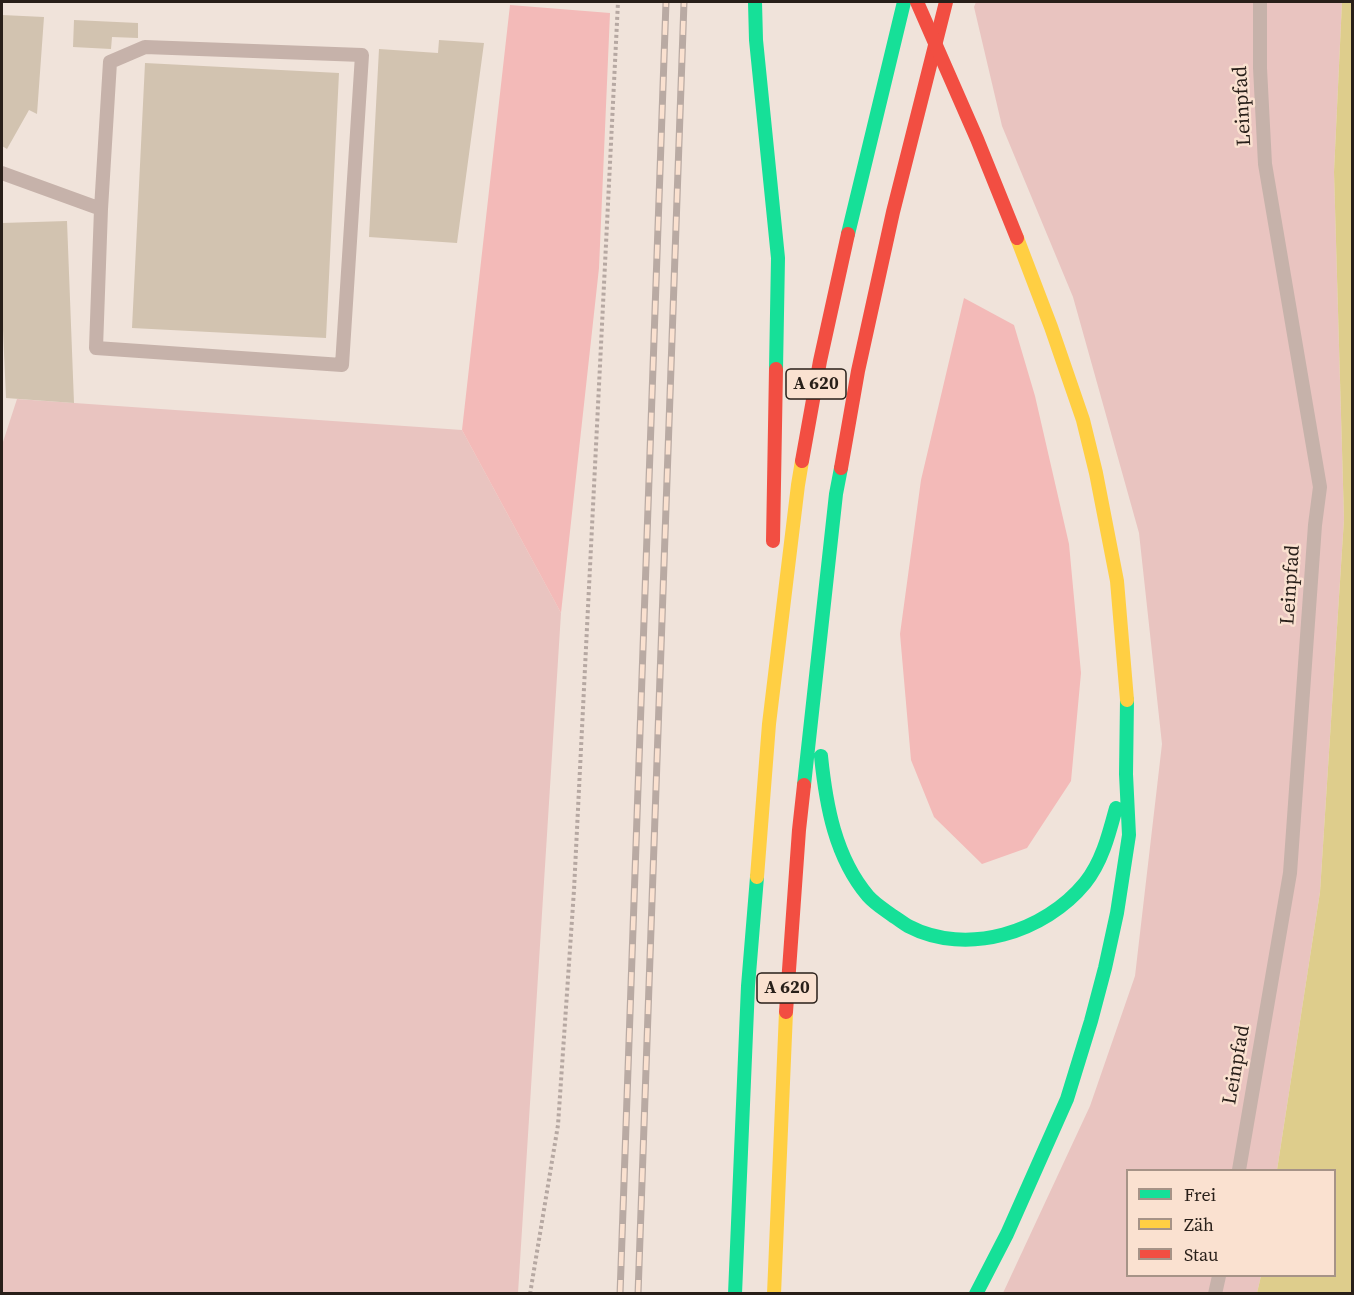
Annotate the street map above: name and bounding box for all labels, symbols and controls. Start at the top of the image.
street label: Leinpfad [1229,65,1257,147]
road number: A 620 [786,369,846,399]
street label: Leinpfad [1276,544,1306,626]
road number: A 620 [757,973,817,1003]
street label: Leinpfad [1218,1023,1256,1107]
legend [1126,1169,1336,1277]
text: Frei [1184,1182,1216,1207]
text: Zäh [1184,1212,1214,1237]
text: Stau [1184,1242,1219,1267]

